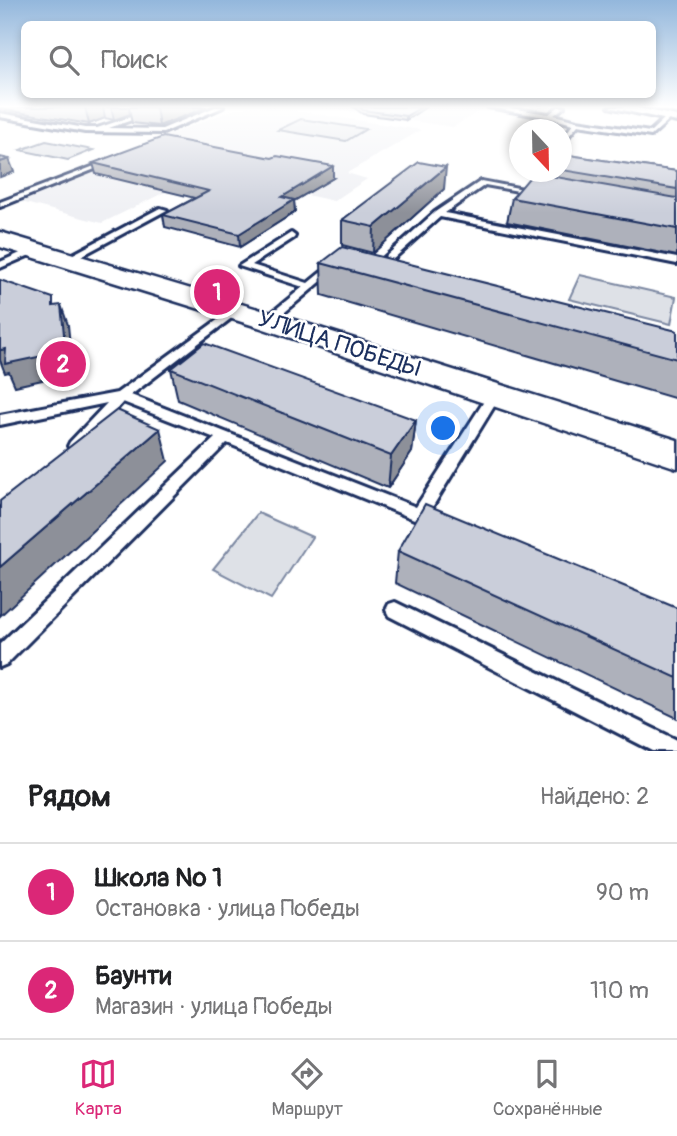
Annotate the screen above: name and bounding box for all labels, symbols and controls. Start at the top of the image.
search box [21,21,656,98]
icon: search [45,41,83,79]
text: Поиск [101,44,169,76]
north arrow [509,119,572,182]
pin: 1 [194,266,240,318]
street label: УЛИЦА ПОБЕДЫ [254,304,424,384]
pin: 2 [40,338,86,390]
your location [426,411,460,445]
text: Рядом [28,778,111,815]
text: Найдено: 2 [540,782,649,811]
text: Школа № 1 [95,862,222,894]
text: 1 [47,878,56,907]
text: 90 m [596,878,649,907]
text: Остановка · улица Победы [95,894,360,923]
text: Баунти [95,960,171,992]
text: 2 [45,976,57,1005]
text: 110 m [590,976,649,1005]
text: Магазин · улица Победы [95,992,333,1021]
tab: Карта [75,1055,122,1121]
tab: Маршрут [272,1055,343,1121]
tab: Сохранённые [493,1055,602,1121]

